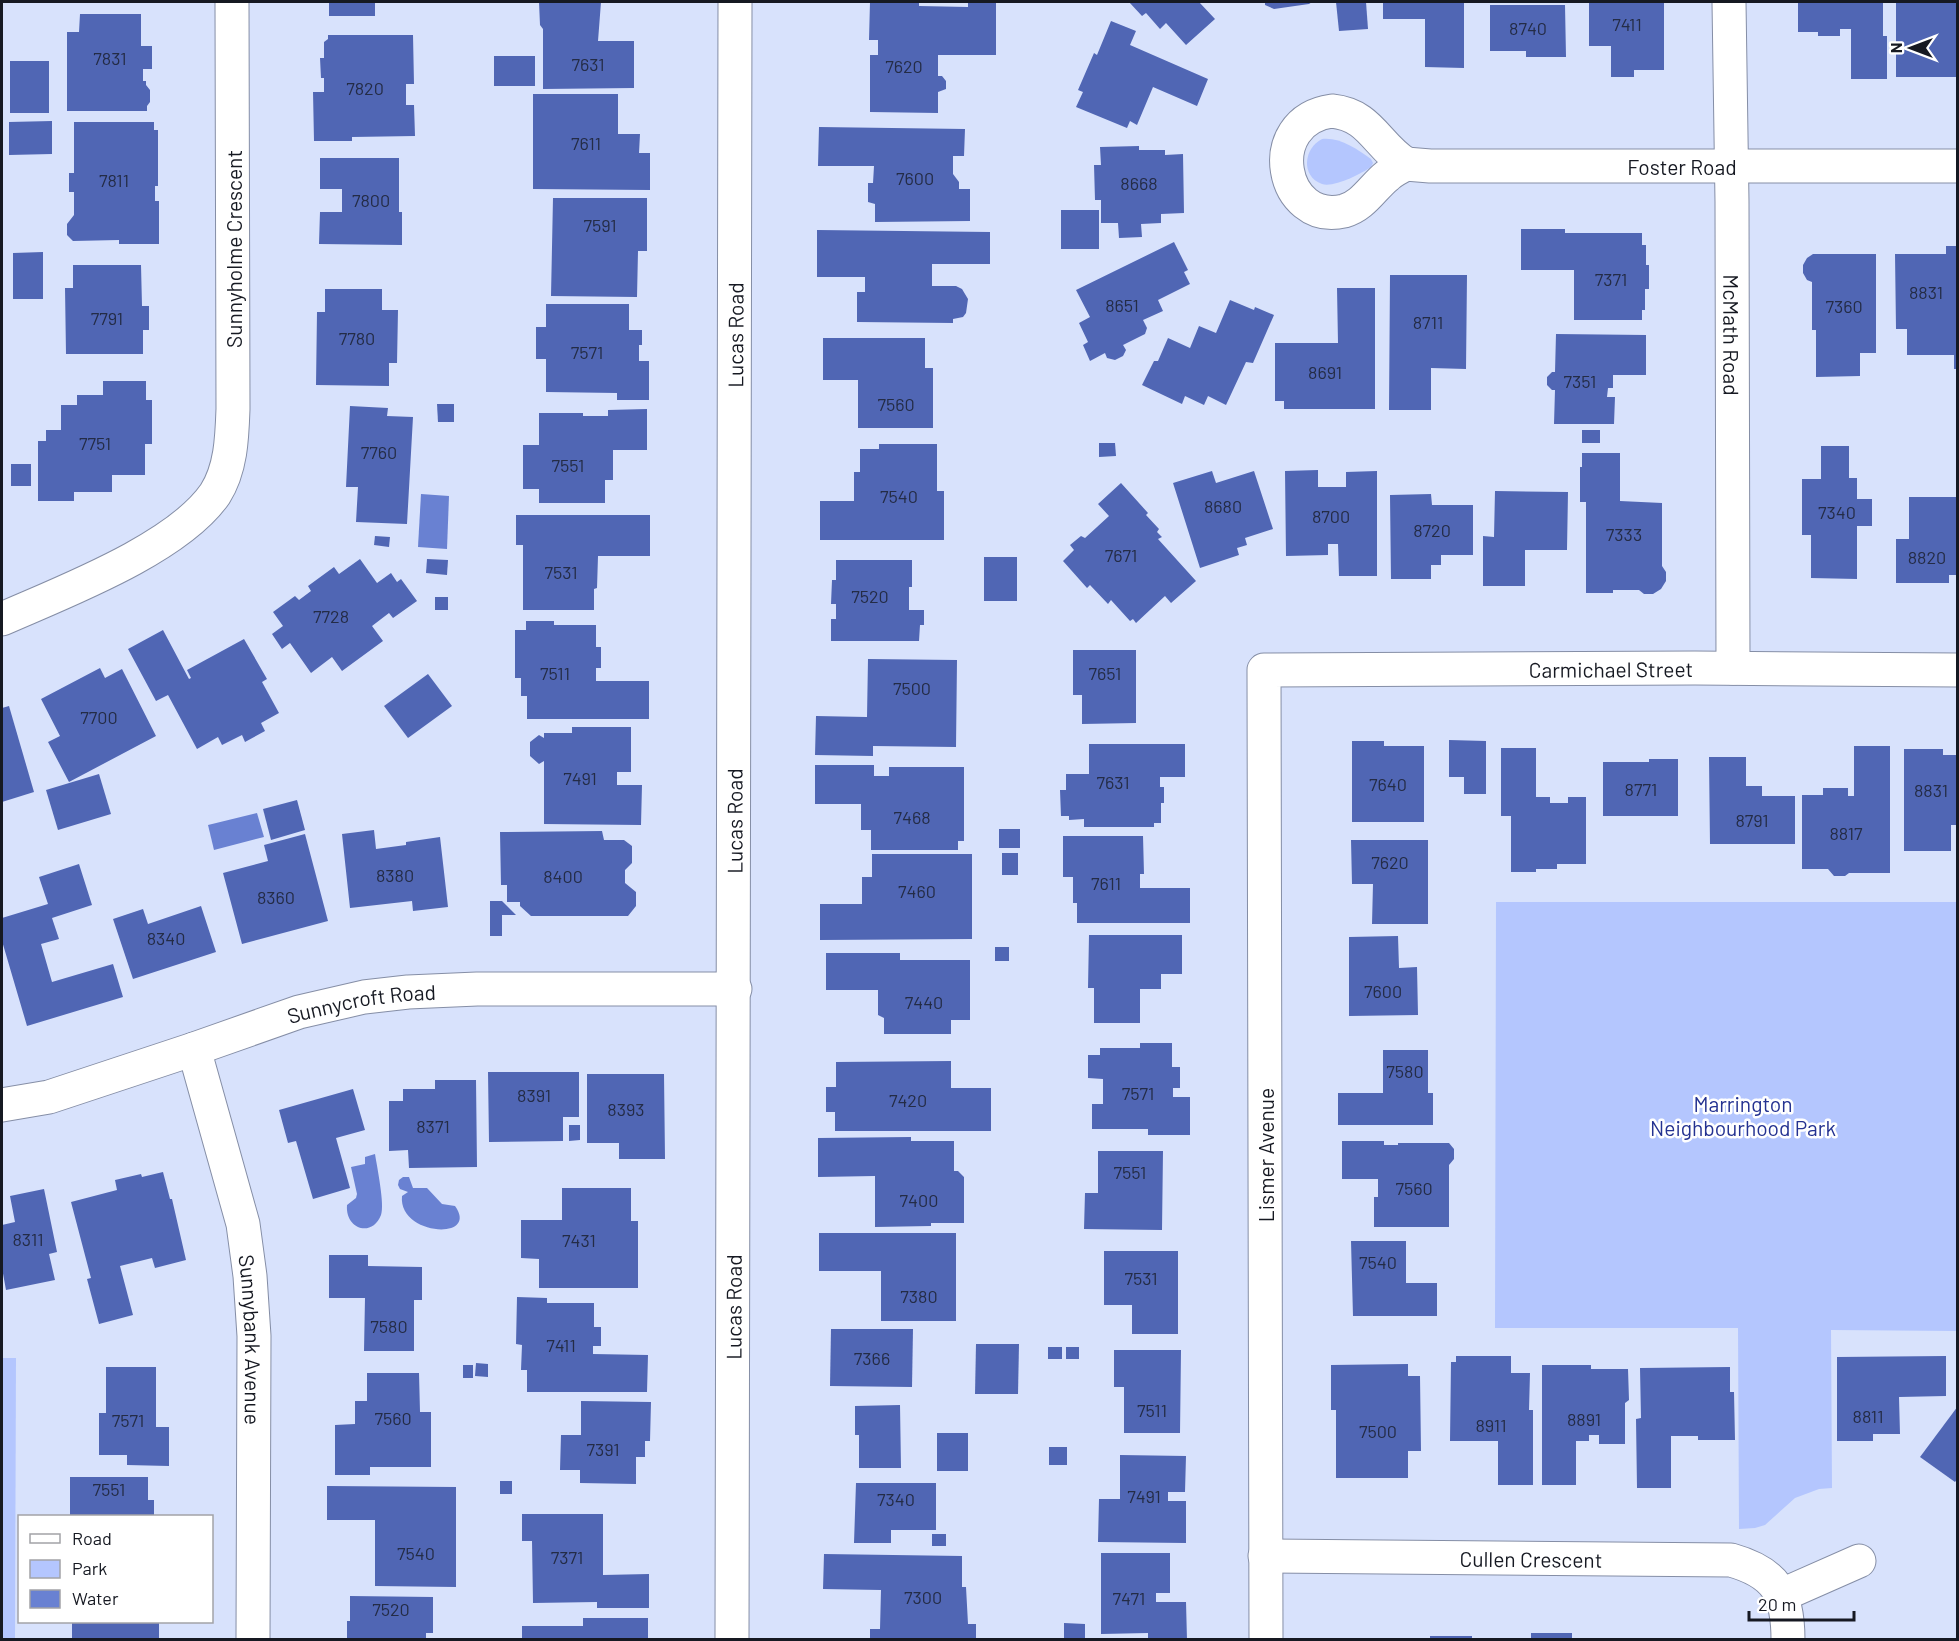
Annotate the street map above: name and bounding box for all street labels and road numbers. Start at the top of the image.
street label: Sunnyholme Crescent [221,150,246,348]
street label: Foster Road [1627,154,1737,179]
street label: McMath Road [1720,274,1745,396]
street label: Lucas Road [722,282,747,388]
street label: Carmichael Street [1529,656,1693,681]
street label: Lucas Road [721,768,746,874]
street label: Sunnycroft Road [283,978,436,1028]
street label: Lismer Avenue [1253,1088,1278,1222]
street label: Sunnybank Avenue [235,1253,267,1425]
street label: Lucas Road [720,1254,745,1360]
street label: Cullen Crescent [1459,1545,1603,1571]

